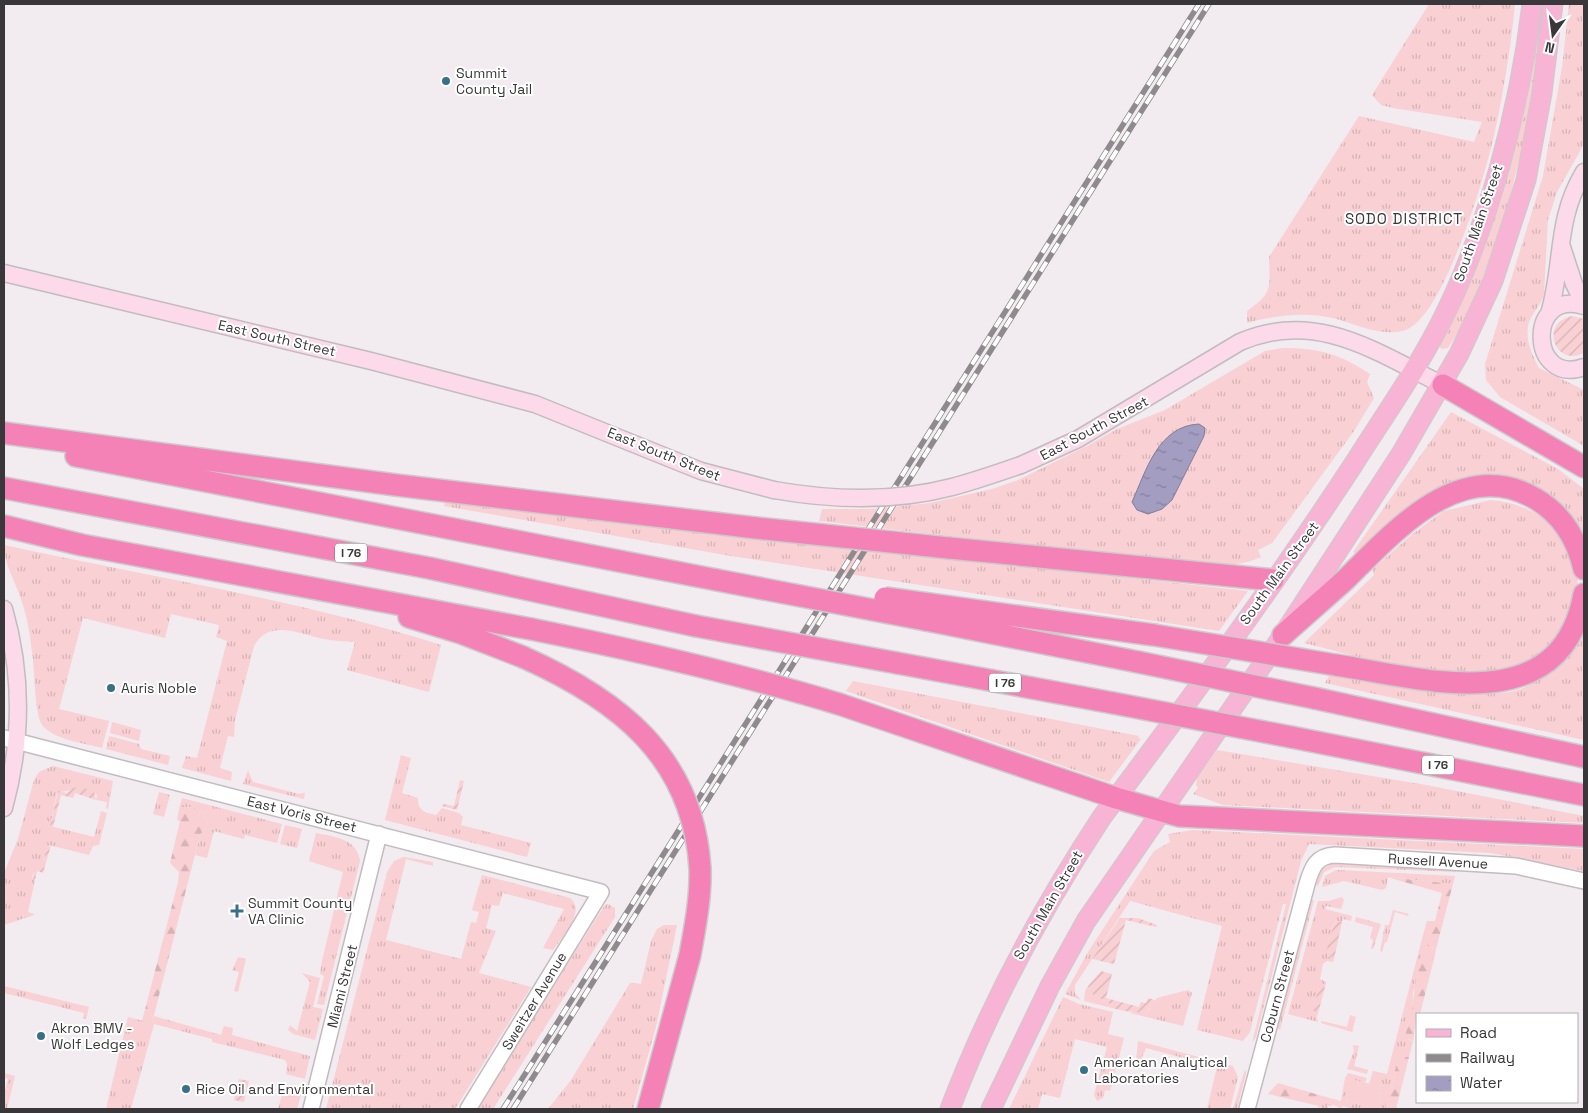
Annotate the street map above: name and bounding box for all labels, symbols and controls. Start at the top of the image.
north arrow [1528,10,1578,60]
text: N [1543,38,1557,57]
place label: Summit County Jail [456,64,532,98]
marker: Summit County Jail [440,75,452,87]
street label: South Main Street [1449,162,1507,284]
district label: SODO DISTRICT [1345,209,1463,228]
street label: East South Street [216,316,338,360]
street label: East South Street [1037,392,1151,464]
street label: East South Street [605,423,723,485]
street label: South Main Street [1236,518,1322,628]
road number: I 76 [335,544,367,562]
road number: I 76 [989,674,1021,692]
place label: Auris Noble [121,679,197,697]
marker: Auris Noble [105,682,117,694]
road number: I 76 [1422,756,1454,774]
street label: East Voris Street [245,792,359,836]
street label: South Main Street [1009,847,1087,963]
street label: Russell Avenue [1388,849,1488,873]
place label: Summit County VA Clinic [248,894,352,928]
marker: Summit County VA Clinic [230,904,244,918]
street label: Miami Street [323,942,361,1030]
street label: Coburn Street [1256,948,1298,1044]
street label: Sweitzer Avenue [498,949,570,1053]
legend [1416,1013,1578,1103]
place label: Akron BMV - Wolf Ledges [51,1019,134,1053]
text: Road [1460,1023,1497,1042]
marker: Akron BMV - Wolf Ledges [35,1030,47,1042]
text: Railway [1460,1048,1515,1067]
place label: American Analytical Laboratories [1094,1053,1227,1087]
marker: American Analytical Laboratories [1078,1064,1090,1076]
text: Water [1460,1073,1503,1092]
place label: Rice Oil and Environmental [196,1080,374,1098]
marker: Rice Oil and Environmental [180,1083,192,1095]

